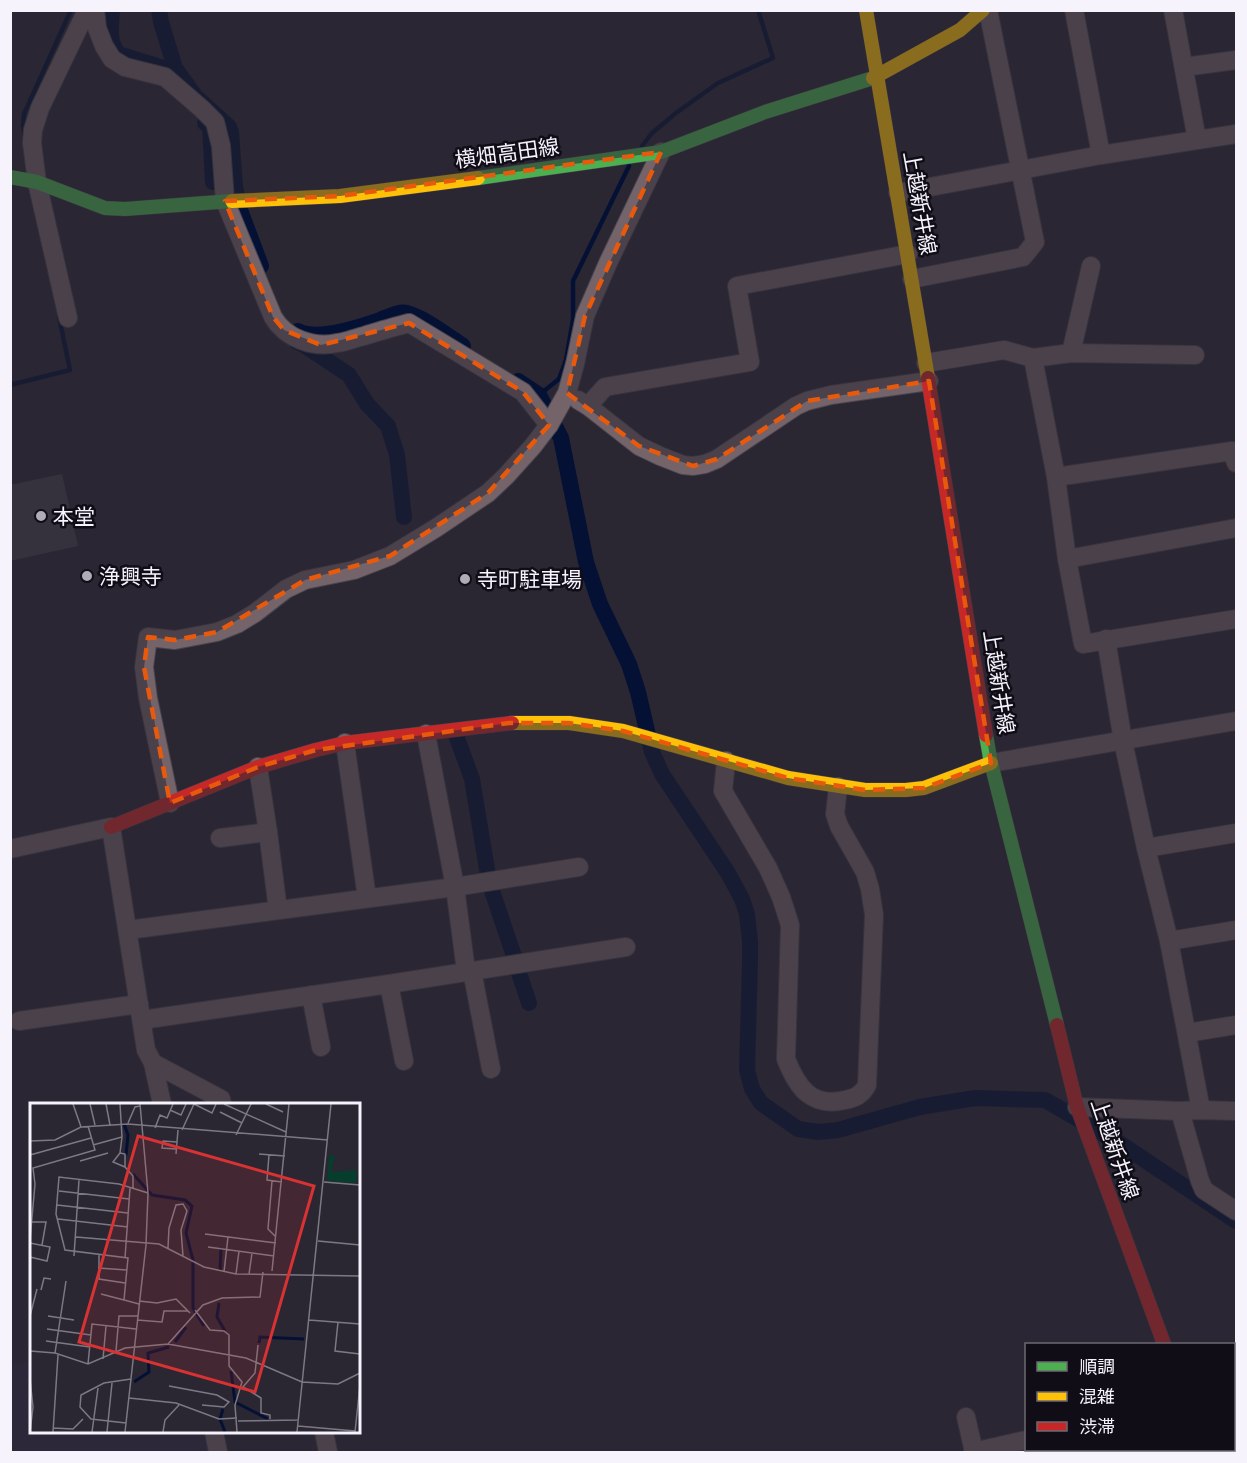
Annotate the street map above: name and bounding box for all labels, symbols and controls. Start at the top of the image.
street label: 横畑高田線 [453,131,561,175]
street label: 上越新井線 [897,149,943,257]
place label: 本堂 [53,502,95,531]
marker: 本堂 [34,509,48,523]
place label: 浄興寺 [99,562,162,591]
place label: 寺町駐車場 [477,565,582,594]
marker: 浄興寺 [80,569,94,583]
marker: 寺町駐車場 [458,572,472,586]
street label: 上越新井線 [976,628,1022,736]
street label: 上越新井線 [1084,1095,1146,1203]
inset map [30,1103,360,1433]
legend [1025,1343,1235,1451]
text: 順調 [1079,1354,1115,1379]
text: 混雑 [1079,1384,1115,1409]
text: 渋滞 [1079,1414,1115,1439]

